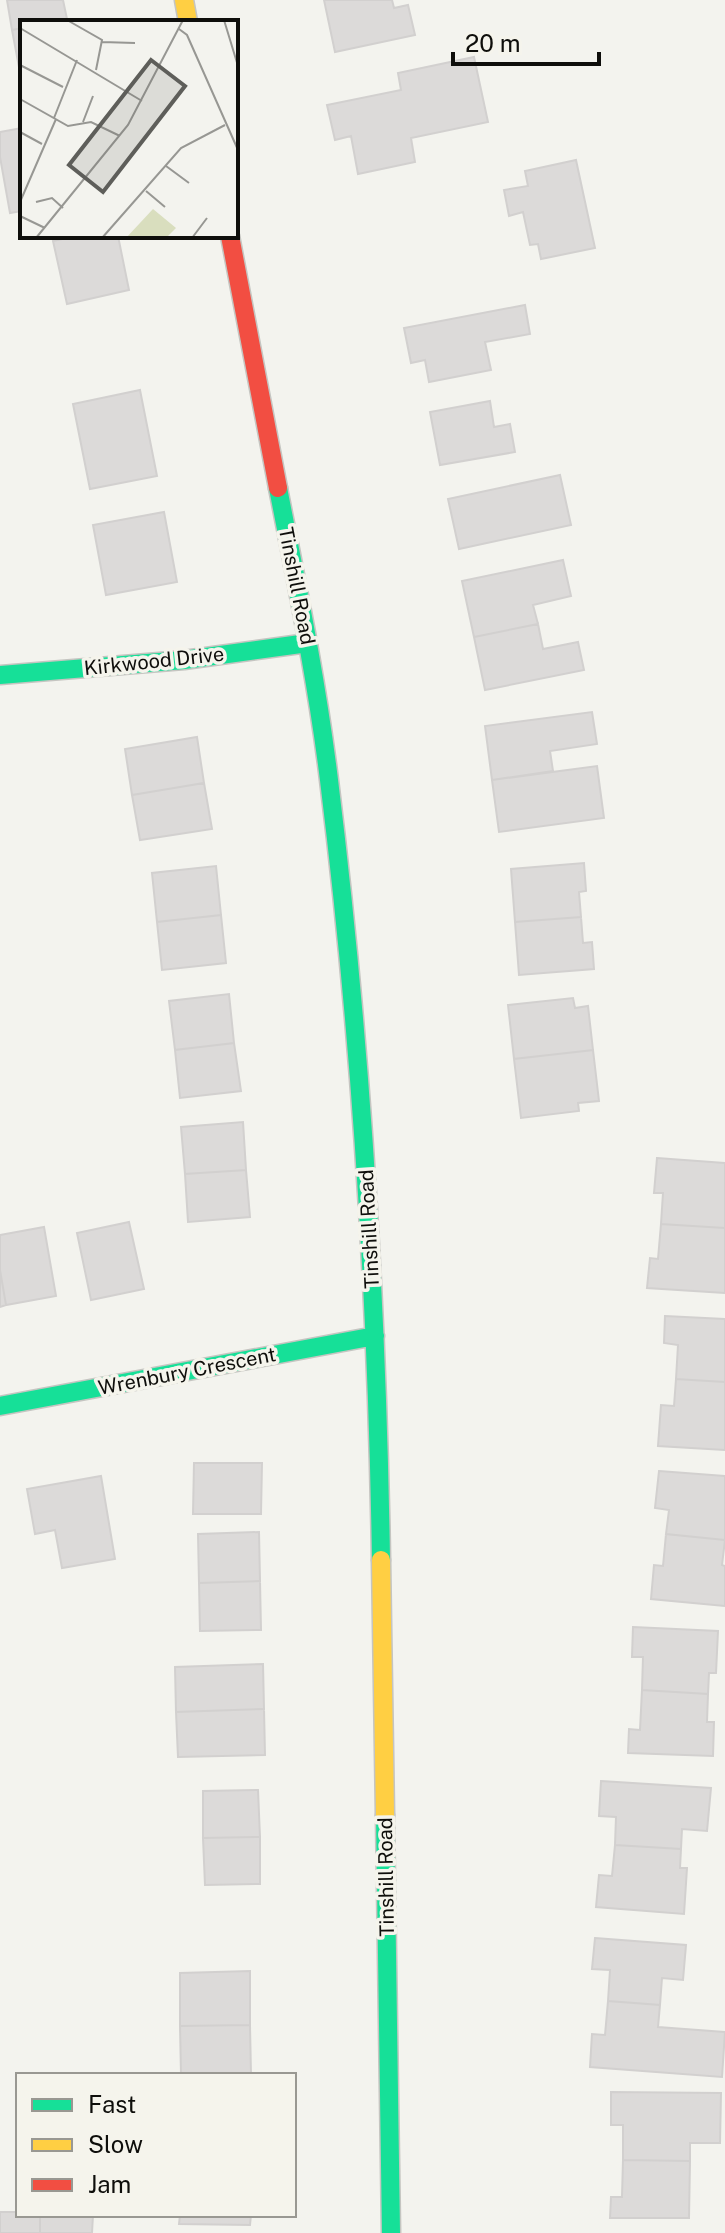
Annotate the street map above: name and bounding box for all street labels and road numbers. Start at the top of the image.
street label: Tinshill Road [274,525,320,647]
street label: Kirkwood Drive [83,642,225,680]
street label: Tinshill Road [354,1169,384,1289]
street label: Wrenbury Crescent [96,1342,278,1400]
street label: Tinshill Road [373,1817,399,1937]

